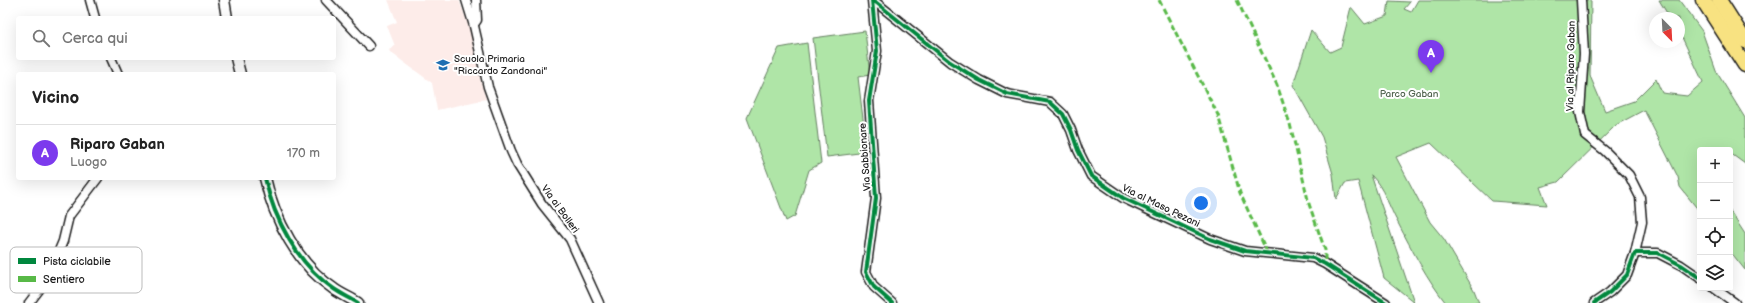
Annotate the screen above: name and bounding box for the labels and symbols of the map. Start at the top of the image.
north arrow [1649,12,1685,48]
street label: Via al Riparo Gaban [1564,20,1578,111]
pin: A [1418,40,1444,73]
place label: Scuola Primaria "Riccardo Zandonai" [454,53,547,77]
school or university icon: Scuola Primaria "Riccardo Zandonai" [435,57,451,73]
park label: Parco Gaban [1380,88,1439,100]
street label: Via Sabbionare [857,122,873,191]
street label: Via al Maso Pezani [1120,182,1202,230]
street label: Via ai Bolleri [539,183,581,235]
your location [1191,193,1211,213]
legend [10,247,142,293]
text: Pista ciclabile [43,255,111,268]
text: Sentiero [43,273,85,286]

